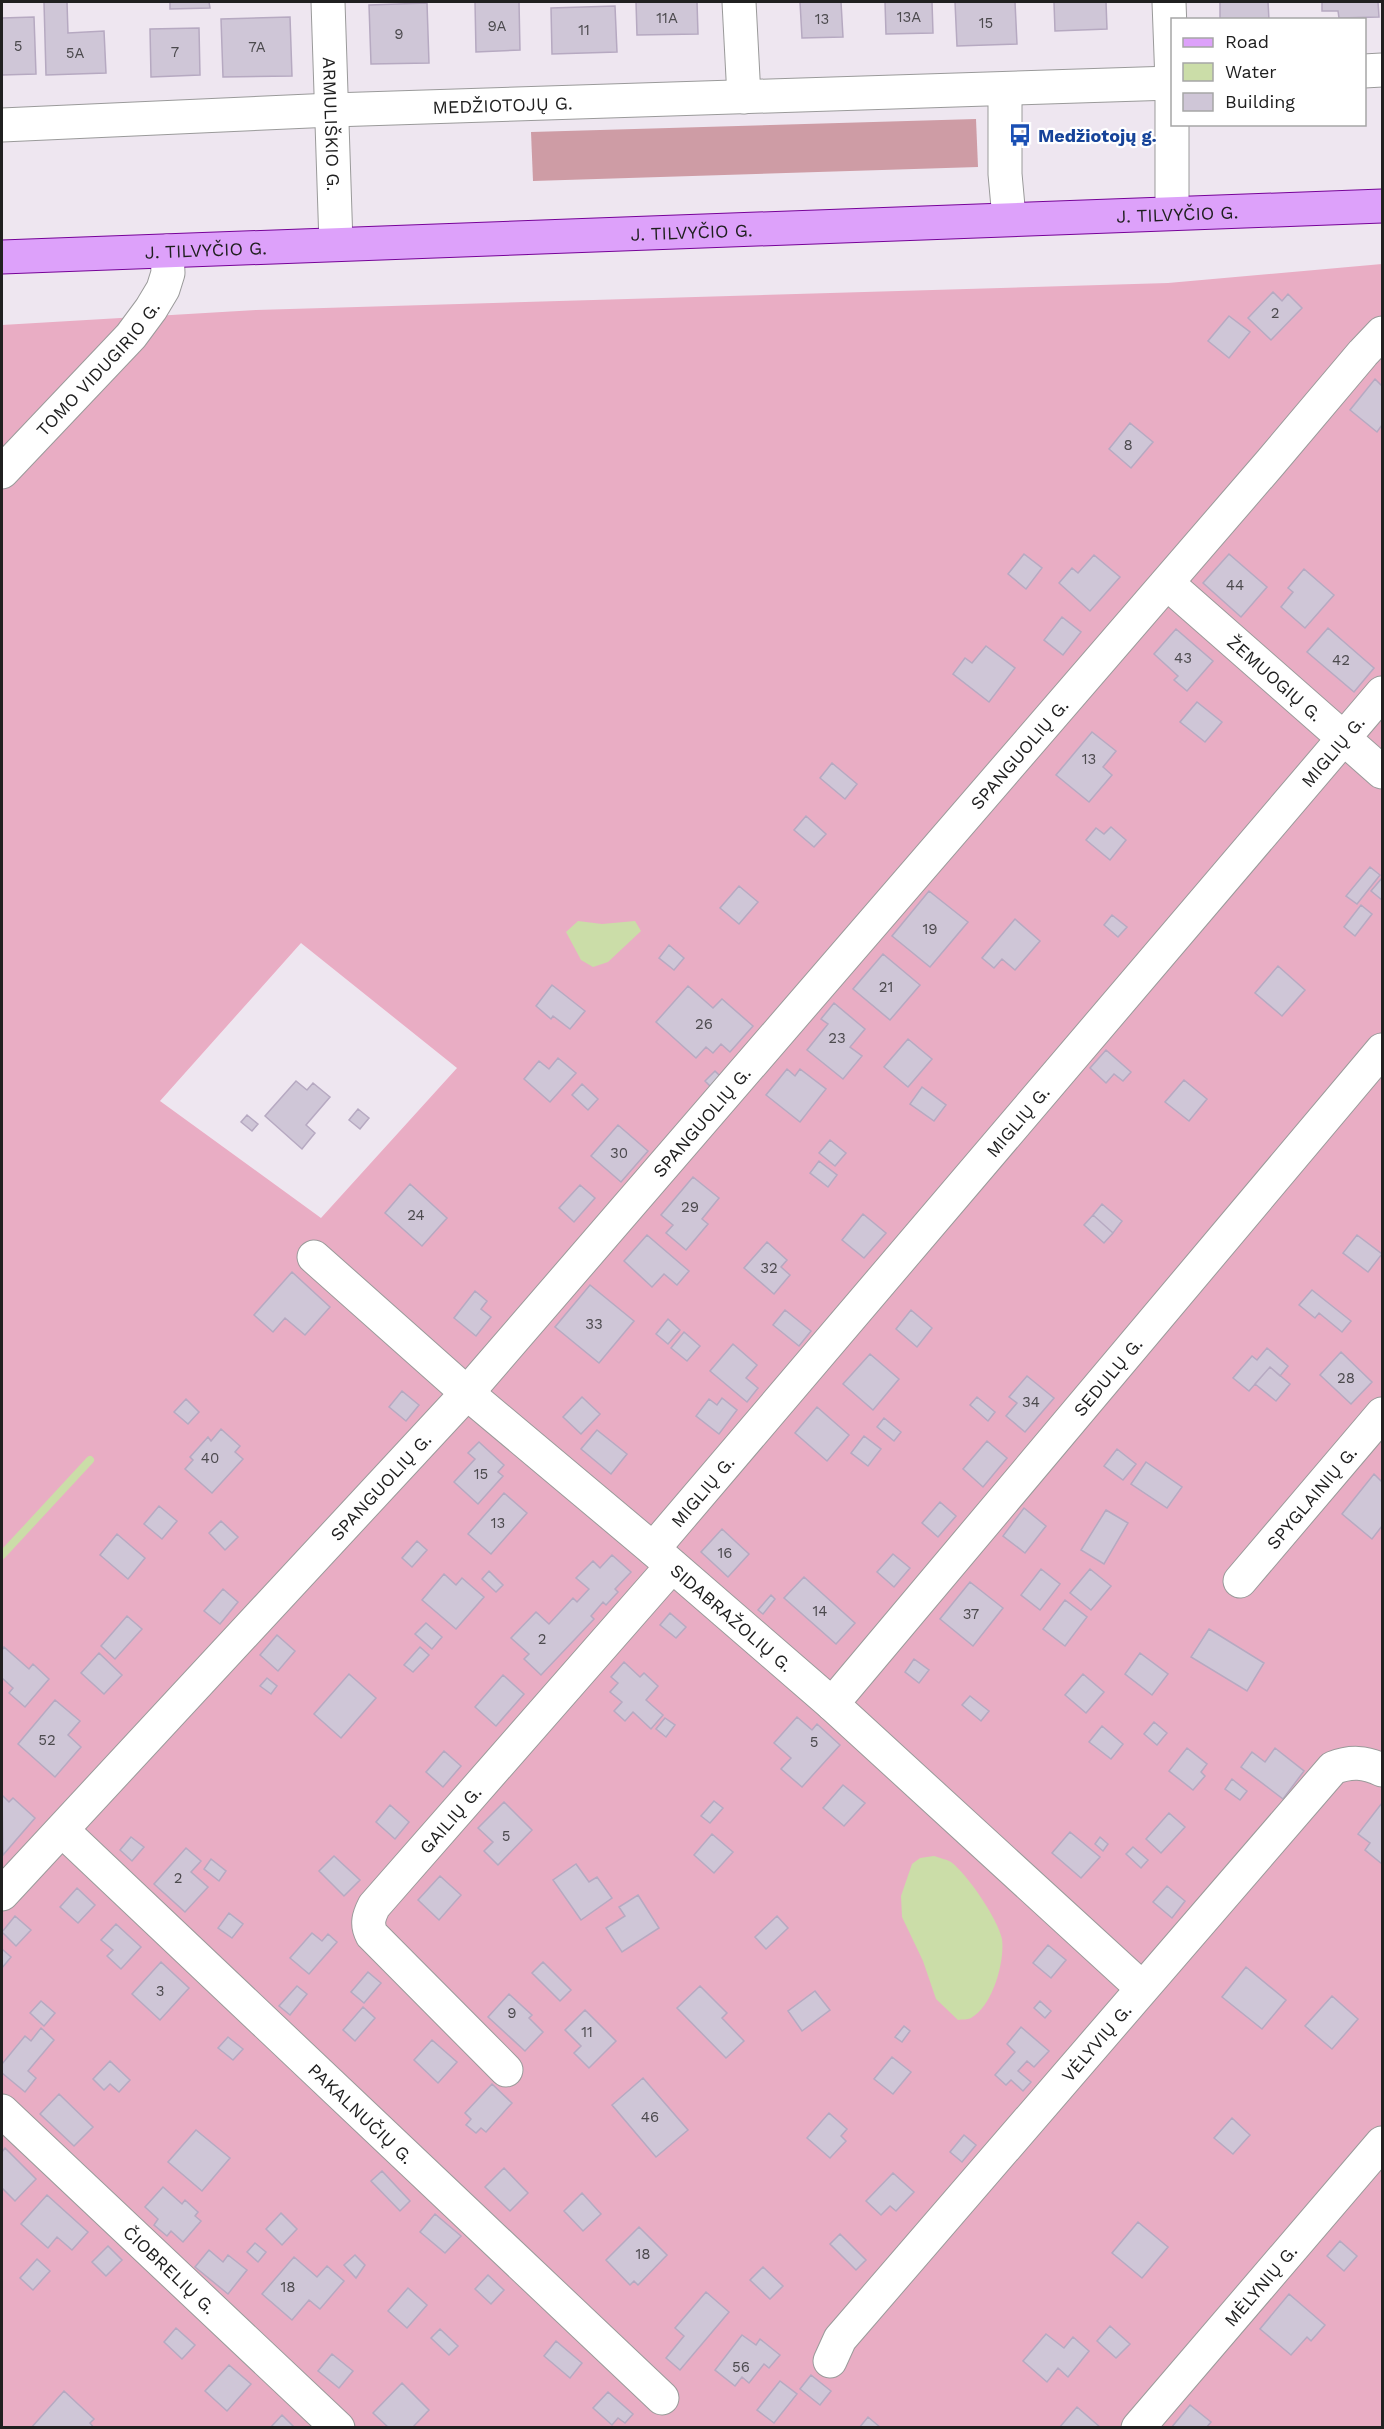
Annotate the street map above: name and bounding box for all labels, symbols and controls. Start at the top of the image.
house number: 13A [897,8,921,26]
house number: 11A [656,9,678,27]
house number: 13 [815,10,829,28]
house number: 15 [979,14,993,32]
house number: 9A [487,17,507,35]
legend [1171,18,1366,126]
house number: 11 [578,21,590,39]
house number: 9 [394,25,404,43]
text: Road [1225,31,1269,52]
house number: 5 [14,37,22,55]
house number: 7A [248,38,266,56]
house number: 7 [171,43,179,61]
house number: 5A [66,44,84,62]
street label: ARMULIŠKIO G. [319,57,345,191]
text: Water [1225,61,1277,82]
text: Building [1225,91,1295,112]
street label: MEDŽIOTOJŲ G. [432,92,573,117]
bus stop icon: Medžiotojų g. [1007,122,1033,148]
place label: Medžiotojų g. [1038,125,1157,146]
street label: J. TILVYČIO G. [1116,201,1239,226]
street label: J. TILVYČIO G. [630,219,753,244]
street label: J. TILVYČIO G. [144,237,267,262]
street label: TOMO VIDUGIRIO G. [31,298,164,440]
house number: 2 [1271,304,1279,322]
house number: 8 [1123,436,1133,454]
house number: 44 [1226,576,1244,594]
street label: ŽEMUOGIŲ G. [1223,631,1327,725]
house number: 43 [1174,649,1192,667]
house number: 42 [1332,651,1350,669]
street label: SPANGUOLIŲ G. [966,694,1072,813]
street label: MIGLIŲ G. [1296,711,1369,791]
house number: 13 [1082,750,1096,768]
house number: 19 [922,920,938,938]
house number: 21 [879,978,893,996]
house number: 26 [695,1015,713,1033]
house number: 23 [828,1029,846,1047]
street label: SPANGUOLIŲ G. [648,1062,755,1181]
street label: MIGLIŲ G. [981,1081,1053,1161]
house number: 30 [610,1144,628,1162]
house number: 29 [681,1198,699,1216]
house number: 24 [407,1206,425,1224]
house number: 32 [760,1259,778,1277]
house number: 33 [585,1315,603,1333]
street label: SEDULŲ G. [1069,1333,1146,1420]
house number: 28 [1337,1369,1355,1387]
house number: 34 [1022,1393,1040,1411]
street label: SPANGUOLIŲ G. [325,1428,435,1545]
street label: SPYGLAINIŲ G. [1262,1441,1361,1553]
house number: 40 [201,1449,219,1467]
street label: MIGLIŲ G. [666,1451,738,1531]
house number: 15 [474,1465,488,1483]
house number: 13 [491,1514,505,1532]
house number: 16 [718,1544,732,1562]
street label: SIDABRAŽOLIŲ G. [667,1559,797,1676]
house number: 14 [812,1602,828,1620]
house number: 37 [963,1605,979,1623]
house number: 2 [538,1630,546,1648]
house number: 52 [38,1731,56,1749]
house number: 5 [810,1733,818,1751]
street label: GAILIŲ G. [415,1781,485,1857]
house number: 5 [502,1827,510,1845]
house number: 2 [174,1869,182,1887]
house number: 3 [156,1982,164,2000]
street label: VĖLYVIŲ G. [1057,1999,1135,2086]
house number: 9 [507,2004,517,2022]
house number: 11 [581,2023,593,2041]
street label: PAKALNUČIŲ G. [304,2059,418,2168]
house number: 46 [641,2108,659,2126]
street label: ČIOBRELIŲ G. [119,2221,221,2318]
street label: MĖLYNIŲ G. [1220,2240,1301,2330]
house number: 18 [635,2245,651,2263]
house number: 18 [280,2278,296,2296]
house number: 56 [732,2358,750,2376]

